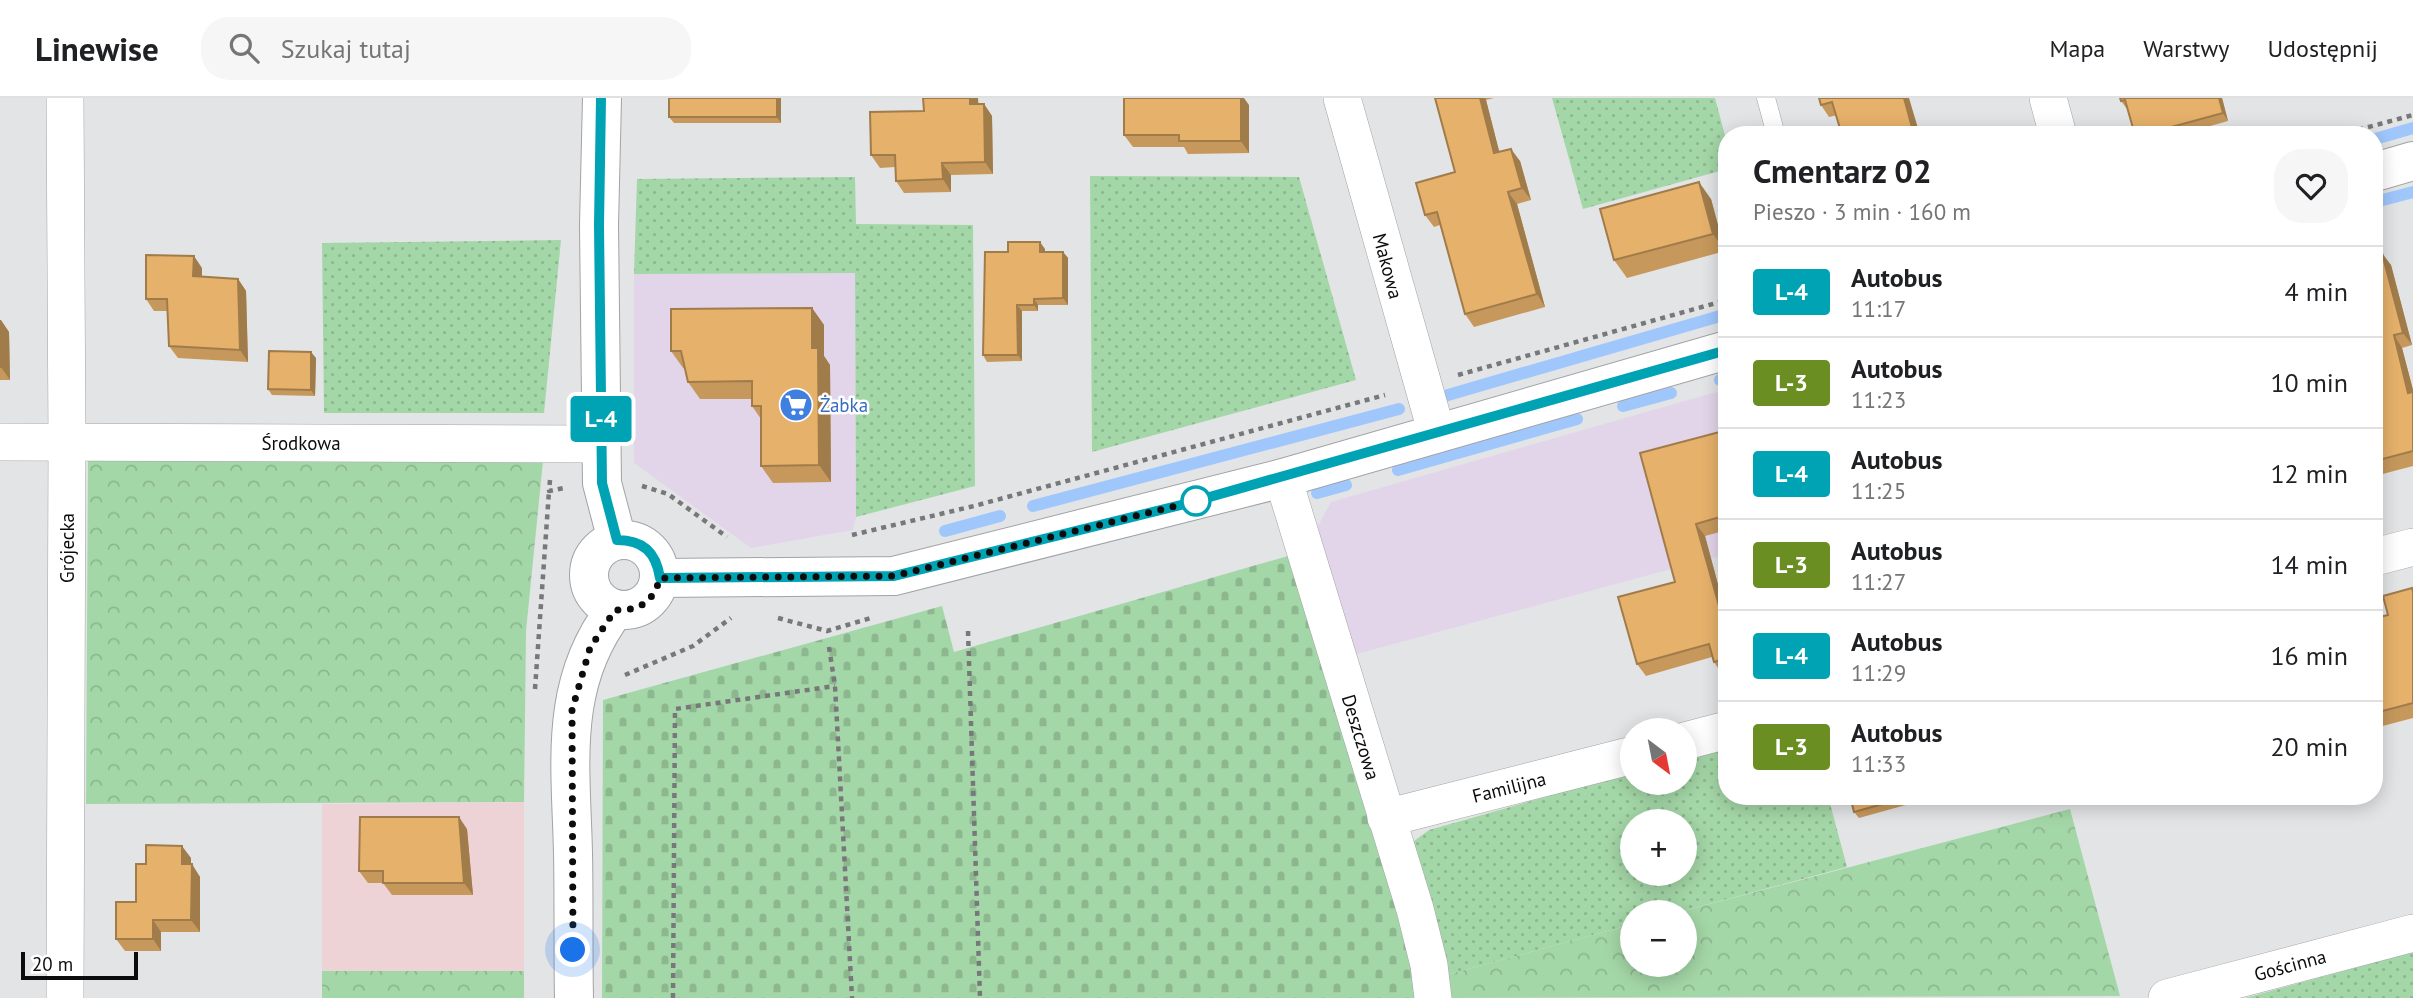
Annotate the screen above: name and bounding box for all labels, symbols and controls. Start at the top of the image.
search box [201,17,691,80]
text: Linewise [35,27,159,70]
icon: search [225,29,263,67]
text: Szukaj tutaj [281,32,411,65]
text: Mapa [2050,33,2105,64]
text: Warstwy [2143,33,2229,64]
text: Udostępnij [2267,33,2378,64]
text: Cmentarz 02 [1753,149,1932,192]
button: heart [2274,149,2348,223]
text: Pieszo · 3 min · 160 m [1753,197,1971,226]
street label: Makowa [1368,231,1408,301]
text: Autobus [1851,261,1943,294]
text: 4 min [2285,275,2348,308]
text: L-4 [1775,276,1808,307]
text: 11:17 [1851,294,1906,323]
text: Autobus [1851,352,1943,385]
text: 10 min [2270,366,2348,399]
text: L-3 [1775,367,1808,398]
text: 11:23 [1851,385,1906,414]
supermarket icon: Żabka [777,386,815,424]
place label: Żabka [820,393,868,417]
line badge: L-4 [561,396,641,442]
text: L-4 [585,403,617,434]
street label: Środkowa [261,431,341,455]
text: Autobus [1851,443,1943,476]
text: 12 min [2270,457,2348,490]
text: L-4 [1775,458,1808,489]
text: 11:25 [1851,476,1906,505]
unlabelled marker [1181,486,1211,516]
street label: Grójecka [55,513,79,583]
text: Autobus [1851,534,1943,567]
text: 14 min [2270,548,2348,581]
text: L-3 [1775,549,1808,580]
text: 11:27 [1851,567,1906,596]
text: Autobus [1851,625,1943,658]
text: 16 min [2270,639,2348,672]
text: L-4 [1775,640,1808,671]
text: 11:29 [1851,658,1906,687]
street label: Deszczowa [1337,691,1385,783]
text: Autobus [1851,716,1943,749]
north arrow [1620,718,1698,794]
map controls [1620,718,1697,977]
text: 20 min [2270,730,2348,763]
text: L-3 [1775,731,1808,762]
text: 11:33 [1851,749,1906,778]
street label: Familijna [1470,766,1548,808]
button: + [1620,809,1697,886]
button: − [1620,900,1697,977]
your location [555,932,590,967]
street label: Gościnna [2251,944,2329,986]
scale bar [21,949,138,981]
text: 20 m [32,952,73,976]

